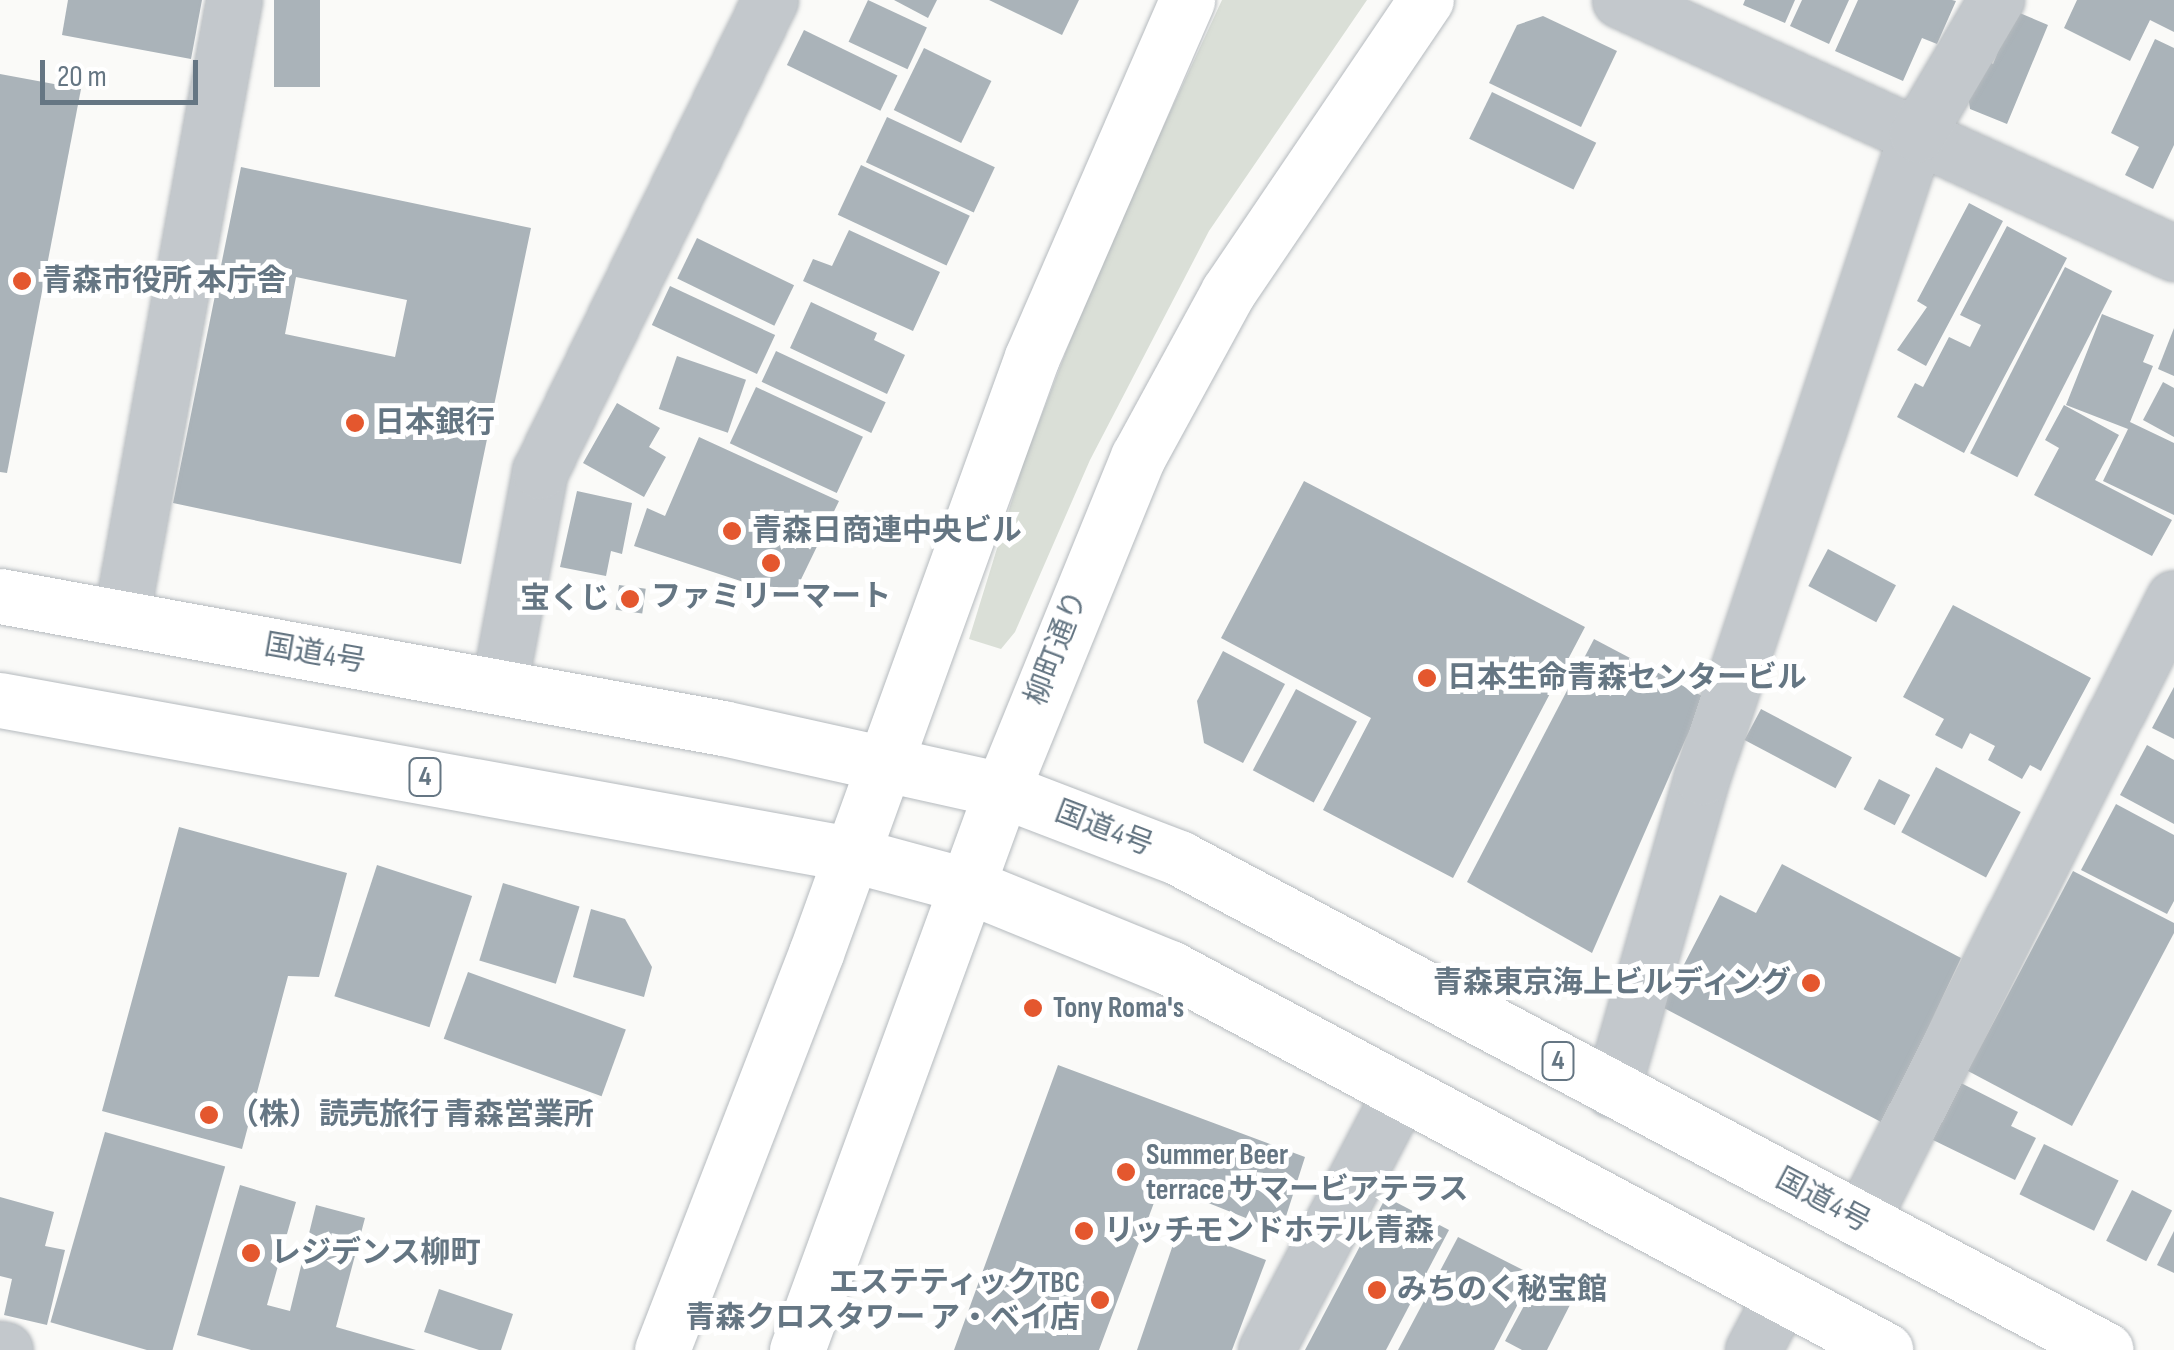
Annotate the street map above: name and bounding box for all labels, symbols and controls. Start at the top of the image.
scale bar [45,40,202,102]
text: 20 m [57,59,107,95]
place label: 青森市役所 本庁舎 [42,263,287,299]
marker: 青森市役所 本庁舎 [11,270,33,292]
place label: 日本銀行 [375,405,495,441]
marker: 日本銀行 [344,412,366,434]
place label: 青森日商連中央ビル [752,513,1022,549]
marker: 青森日商連中央ビル [721,520,743,542]
marker: ファミリーマート [760,552,782,574]
place label: ファミリーマート [651,579,891,615]
place label: 宝くじ [520,581,610,617]
street label: 柳町通り [1019,586,1095,710]
marker: 宝くじ [619,588,641,610]
street label: 国道4号 [261,627,369,681]
place label: 日本生命青森センタービル [1447,660,1807,696]
marker: 日本生命青森センタービル [1416,667,1438,689]
road number: 4 [408,754,442,800]
street label: 国道4号 [1050,794,1158,864]
place label: 青森東京海上ビルディング [1431,965,1791,1001]
marker: 青森東京海上ビルディング [1800,972,1822,994]
place label: Tony Roma's [1053,990,1184,1026]
marker: Tony Roma's [1022,997,1044,1019]
road number: 4 [1540,1038,1576,1084]
place label: （株）読売旅行 青森営業所 [229,1097,594,1133]
marker: （株）読売旅行 青森営業所 [198,1104,220,1126]
place label: Summer Beer terrace サマービアテラス [1146,1137,1469,1208]
marker: Summer Beer terrace サマービアテラス [1115,1161,1137,1183]
street label: 国道4号 [1769,1161,1877,1241]
place label: リッチモンドホテル青森 [1104,1213,1434,1249]
marker: リッチモンドホテル青森 [1073,1220,1095,1242]
place label: レジデンス柳町 [271,1235,481,1271]
marker: レジデンス柳町 [240,1242,262,1264]
place label: エステティックTBC 青森クロスタワー ア・ベイ店 [685,1265,1080,1336]
place label: みちのく秘宝館 [1397,1272,1607,1308]
marker: みちのく秘宝館 [1366,1279,1388,1301]
marker: エステティックTBC 青森クロスタワー ア・ベイ店 [1089,1289,1111,1311]

